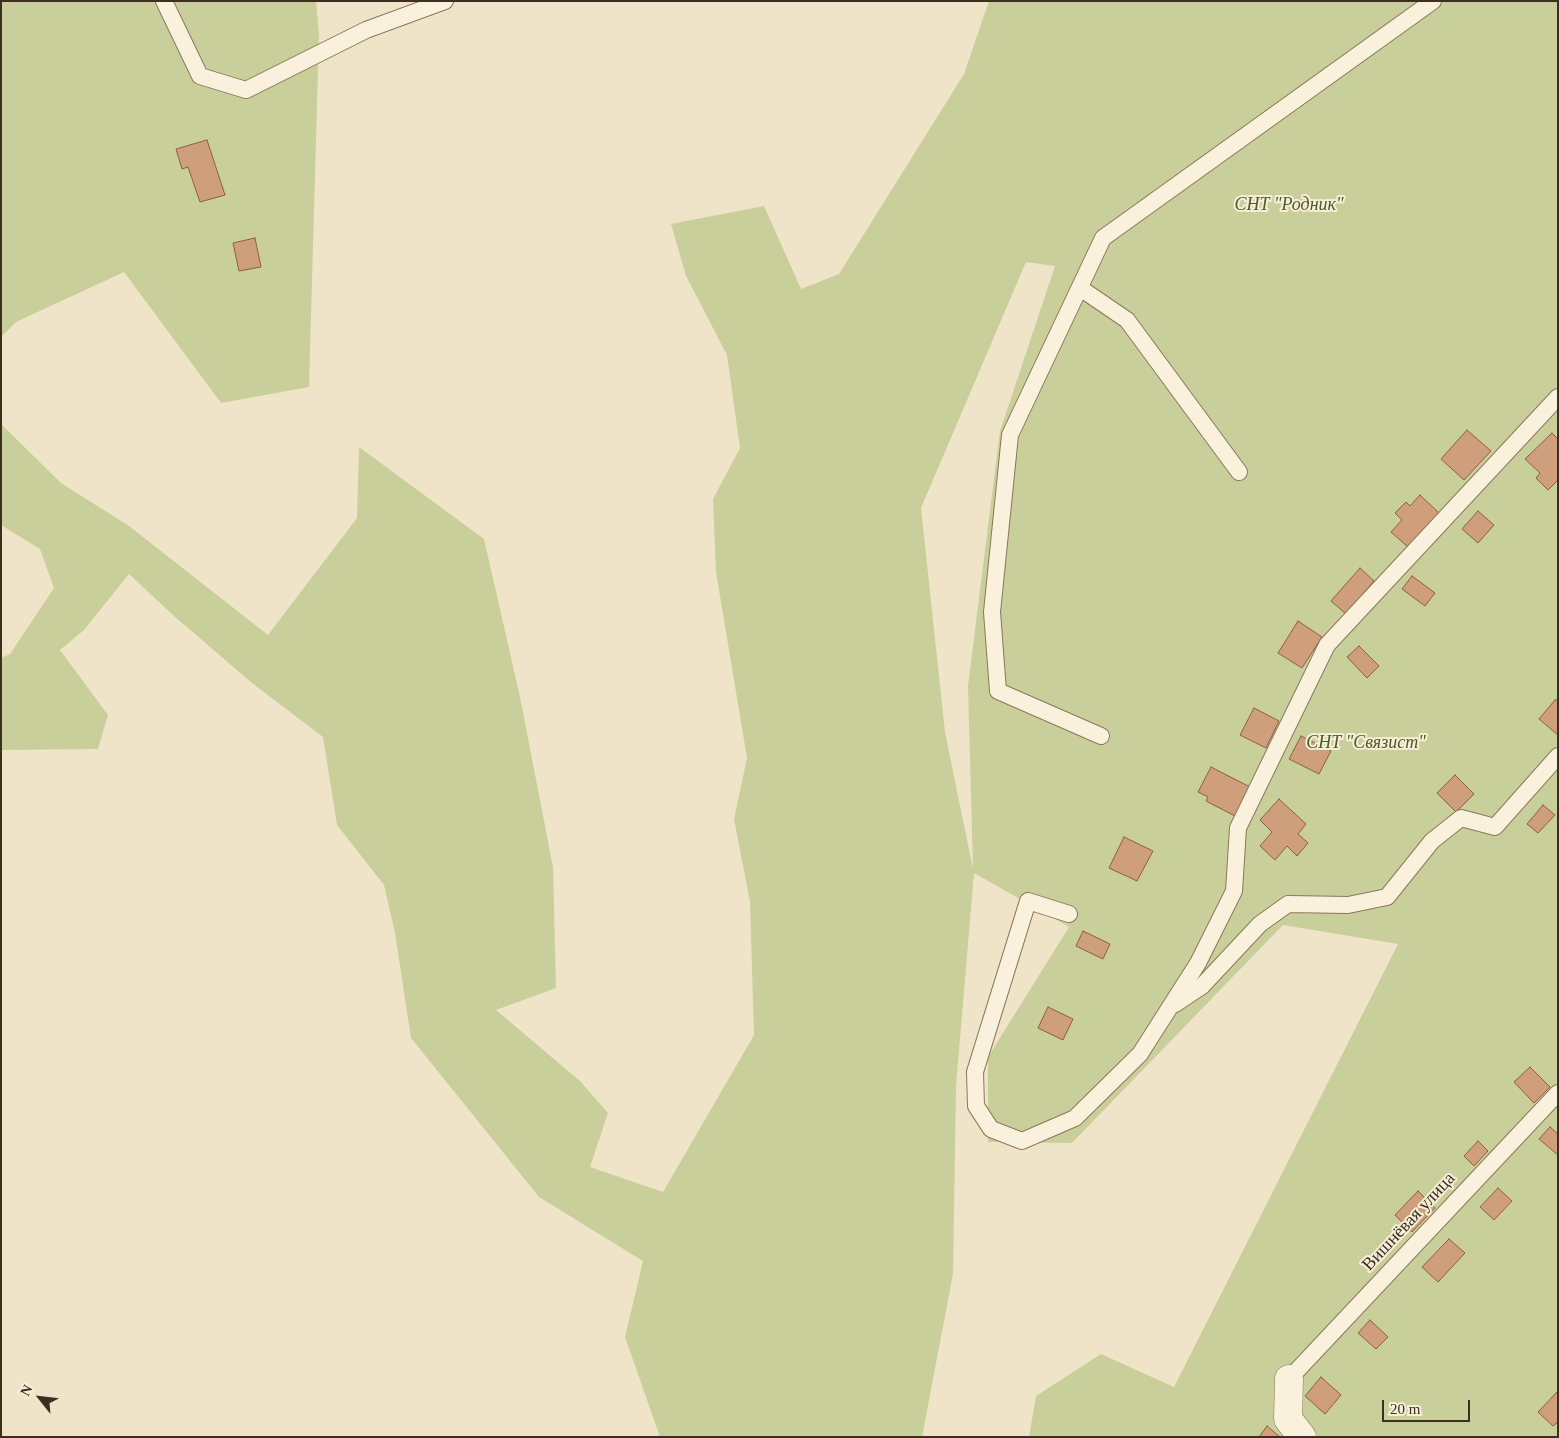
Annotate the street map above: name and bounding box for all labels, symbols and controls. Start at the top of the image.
park label: СНТ "Родник" [1234,194,1344,216]
park label: СНТ "Связист" [1306,732,1426,754]
street label: Вишнёвая улица [1358,1168,1460,1276]
north arrow [15,1373,65,1423]
text: N [17,1382,35,1399]
scale bar [1384,1390,1472,1422]
text: 20 m [1390,1401,1420,1417]

